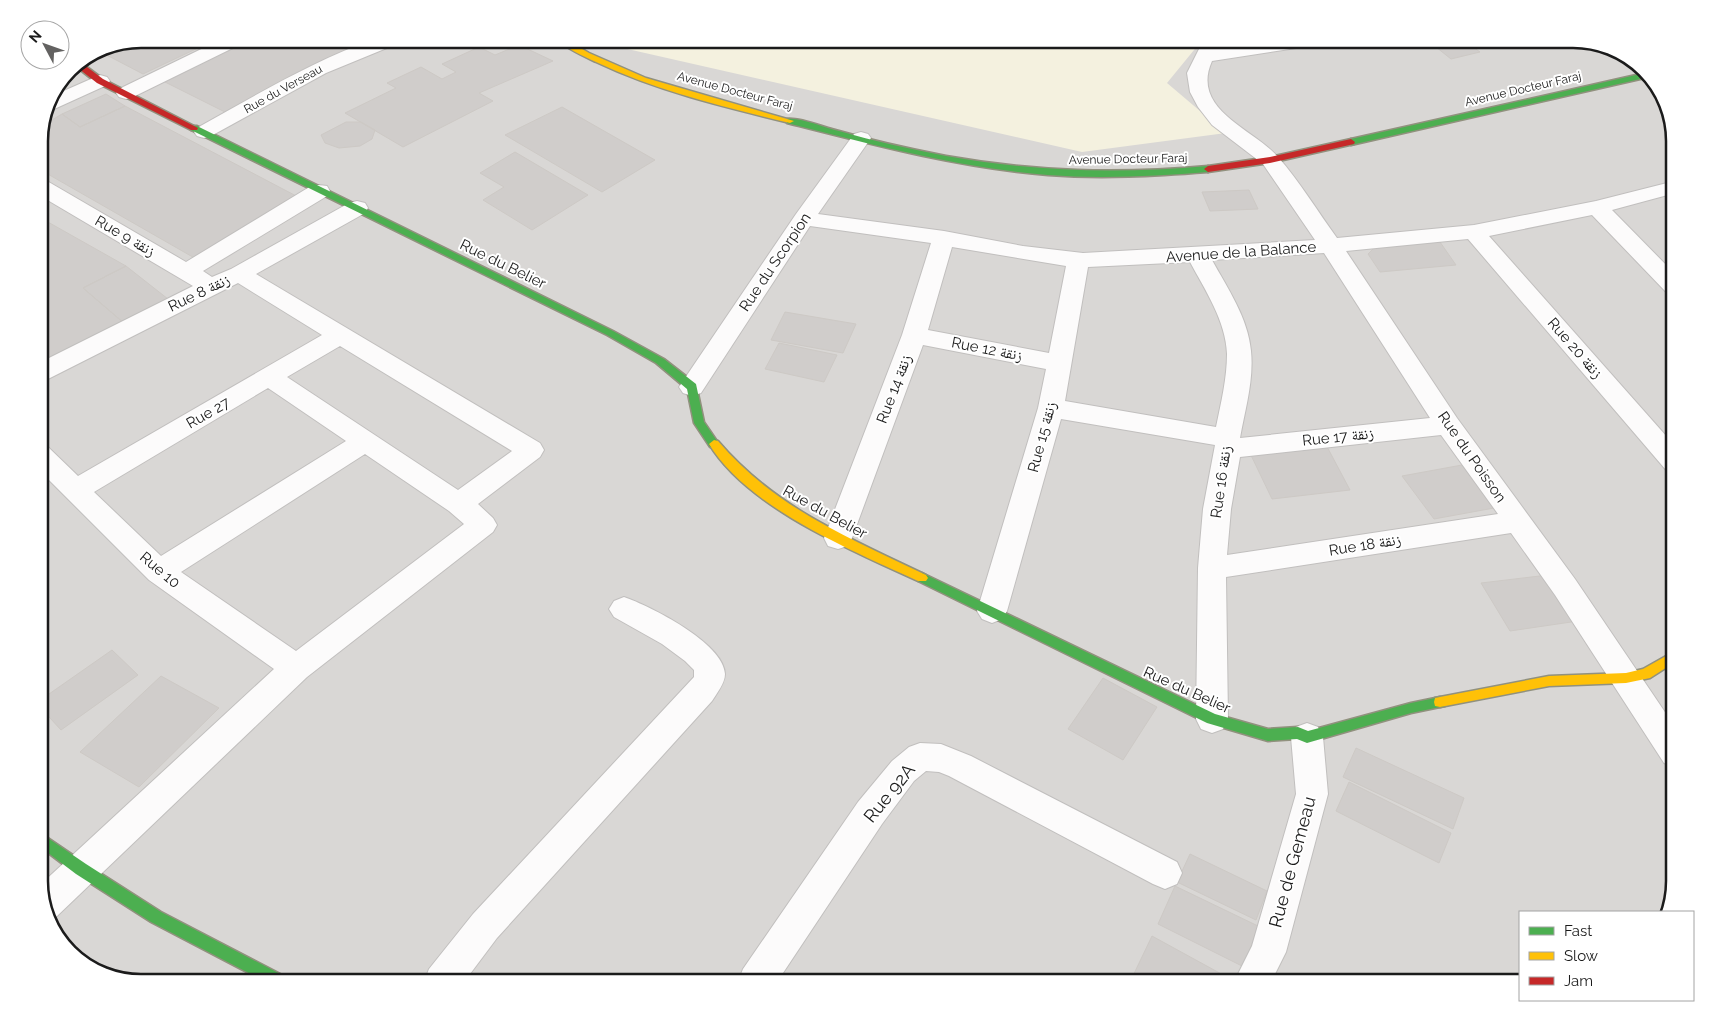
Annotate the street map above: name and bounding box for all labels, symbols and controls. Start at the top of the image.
north arrow [20,20,70,70]
text: N [26,27,45,46]
street label: Rue du Verseau [241,62,325,116]
street label: Avenue Docteur Faraj [676,69,794,113]
street label: Avenue Docteur Faraj [1464,69,1582,109]
street label: Avenue Docteur Faraj [1068,151,1188,167]
street label: Rue du Scorpion [735,209,815,315]
street label: Rue 9 زنقة [92,212,158,260]
street label: Rue du Belier [457,235,550,293]
street label: Avenue de la Balance [1165,238,1317,266]
street label: Rue 8 زنقة [165,270,233,316]
street label: Rue 20 زنقة [1544,314,1606,382]
street label: Rue 12 زنقة [950,333,1024,365]
street label: Rue 14 زنقة [873,352,915,426]
street label: Rue 27 [183,393,233,433]
street label: Rue 15 زنقة [1024,400,1060,474]
street label: Rue du Poisson [1434,408,1510,506]
street label: Rue 17 زنقة [1301,424,1375,450]
street label: Rue 16 زنقة [1207,444,1235,519]
street label: Rue du Belier [780,481,871,543]
street label: Rue 18 زنقة [1328,530,1403,560]
street label: Rue 10 [136,548,184,592]
street label: Rue du Belier [1141,663,1234,718]
street label: Rue 92A [859,759,919,827]
street label: Rue de Gemeau [1264,794,1320,930]
legend [1519,911,1694,1001]
text: Fast [1564,922,1592,940]
text: Slow [1564,947,1598,965]
text: Jam [1564,972,1593,990]

